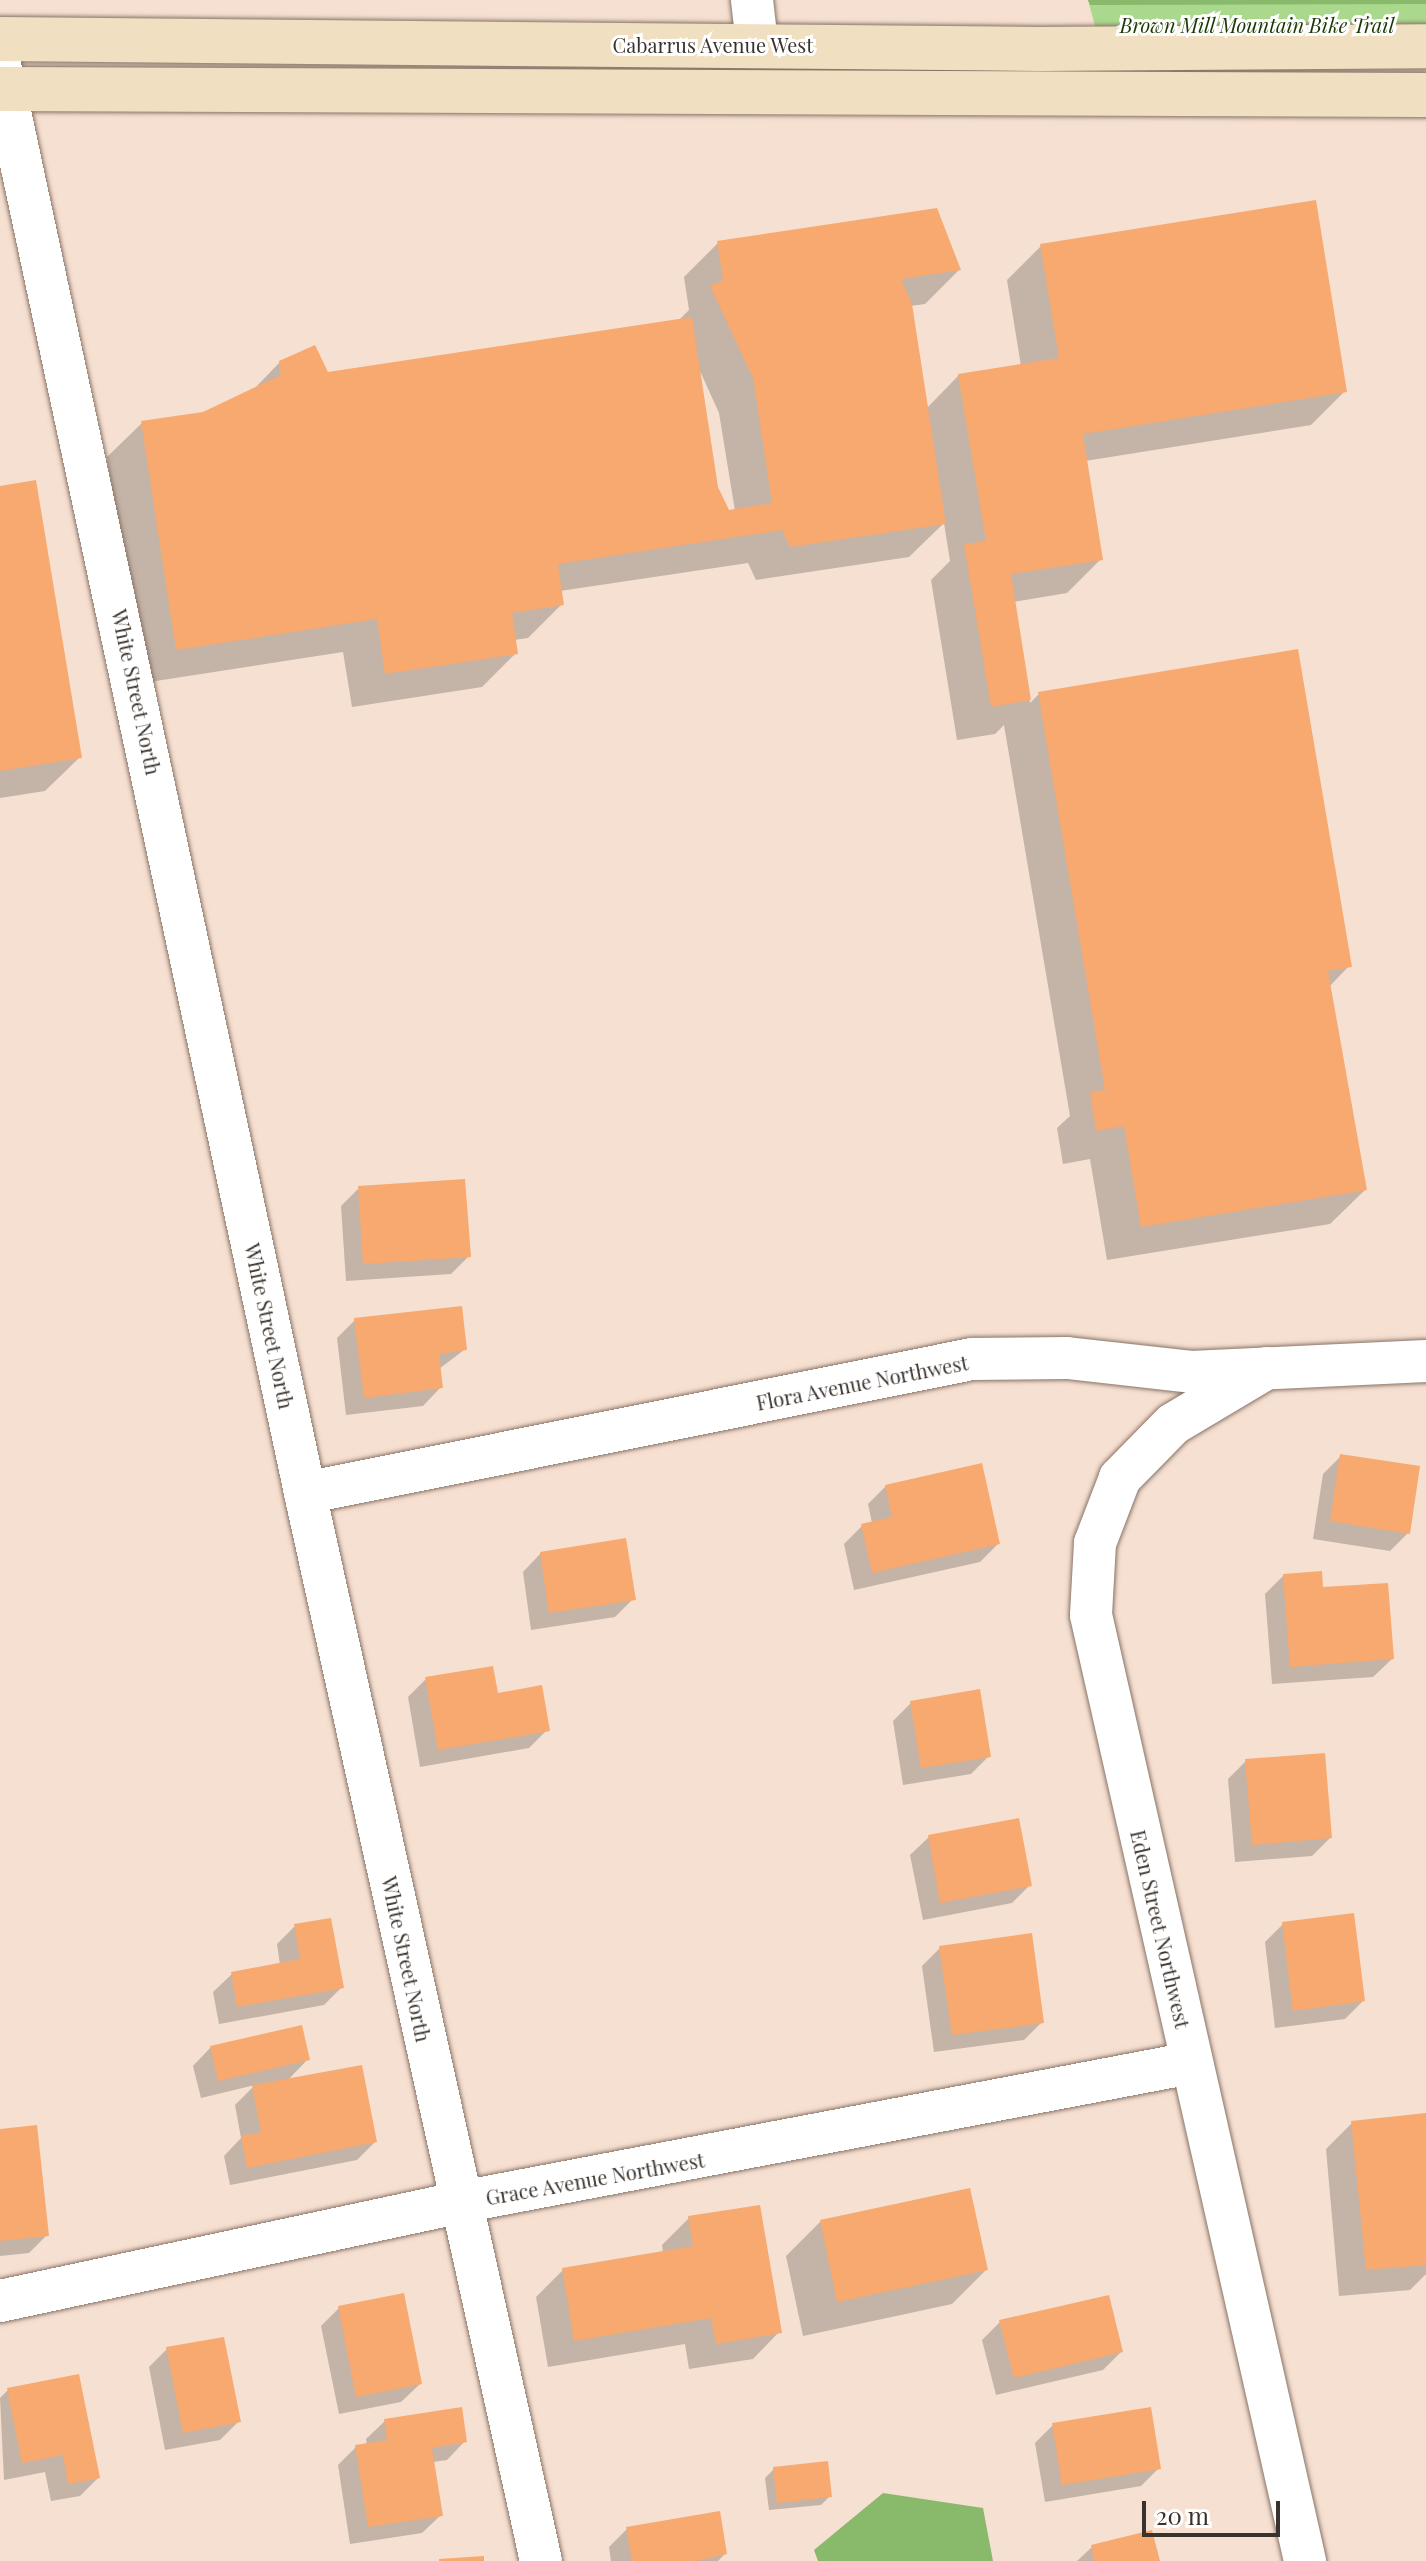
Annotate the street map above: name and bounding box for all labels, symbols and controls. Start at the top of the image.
park label: Brown Mill Mountain Bike Trail [1119,12,1395,36]
street label: Cabarrus Avenue West [612,32,814,56]
street label: White Street North [108,607,166,777]
street label: White Street North [241,1241,299,1411]
street label: Flora Avenue Northwest [754,1350,970,1414]
street label: Eden Street Northwest [1126,1827,1196,2031]
street label: White Street North [378,1874,436,2044]
street label: Grace Avenue Northwest [483,2147,707,2209]
scale bar [1146,2485,1284,2535]
text: 20 m [1156,2499,1209,2531]

